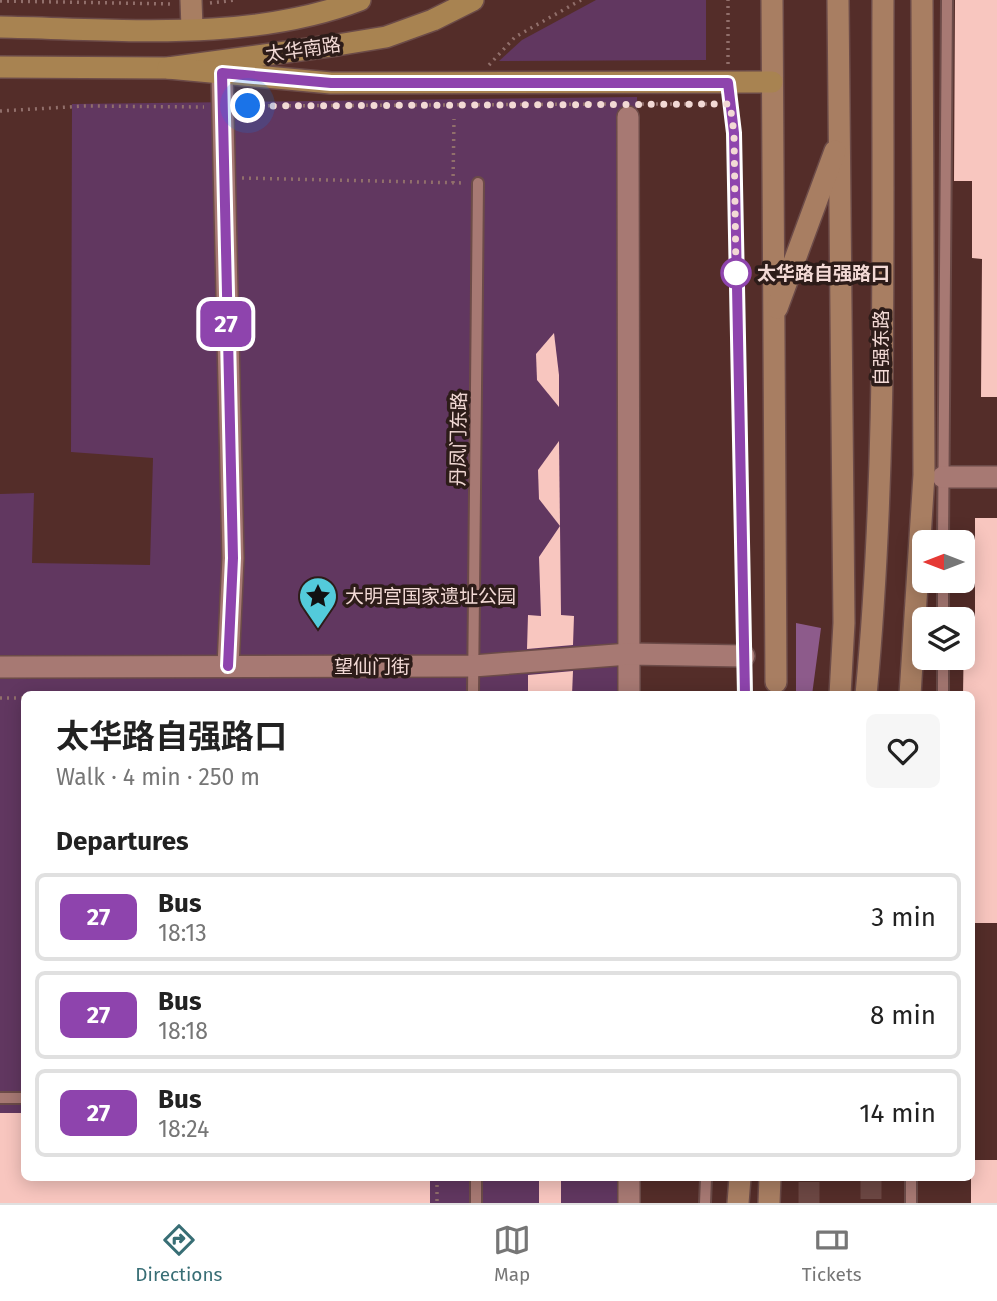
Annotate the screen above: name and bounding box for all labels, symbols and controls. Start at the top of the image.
street label: 太华南路 [264,33,342,66]
your location [230,88,265,123]
marker: 太华路自强路口 [721,258,751,288]
place label: 太华路自强路口 [757,262,890,285]
line badge: 27 [194,301,258,347]
text: 27 [214,310,238,338]
street label: 自强东路 [870,310,893,386]
street label: 丹凤门东路 [446,391,471,487]
north arrow [912,530,975,593]
map controls [912,530,975,670]
place icon: 大明宫国家遗址公园 [297,575,339,630]
place label: 大明宫国家遗址公园 [345,585,516,608]
button: layers [912,607,975,670]
street label: 望仙门街 [334,655,410,678]
button: heart [866,714,940,788]
text: 太华路自强路口 [56,717,287,757]
text: Walk · 4 min · 250 m [56,763,260,791]
text: Departures [56,826,189,857]
text: Bus [158,888,201,919]
text: 3 min [871,902,936,933]
text: 27 [87,903,110,931]
text: 18:13 [158,919,207,947]
text: Bus [158,986,201,1017]
text: 8 min [870,1000,936,1031]
text: 27 [87,1001,110,1029]
text: 18:18 [158,1017,208,1045]
text: Bus [158,1084,201,1115]
text: 14 min [859,1098,936,1129]
text: 27 [87,1099,110,1127]
text: 18:24 [158,1115,209,1143]
tab: Directions [135,1221,222,1286]
tab: Map [493,1221,531,1286]
tab: Tickets [802,1221,862,1286]

